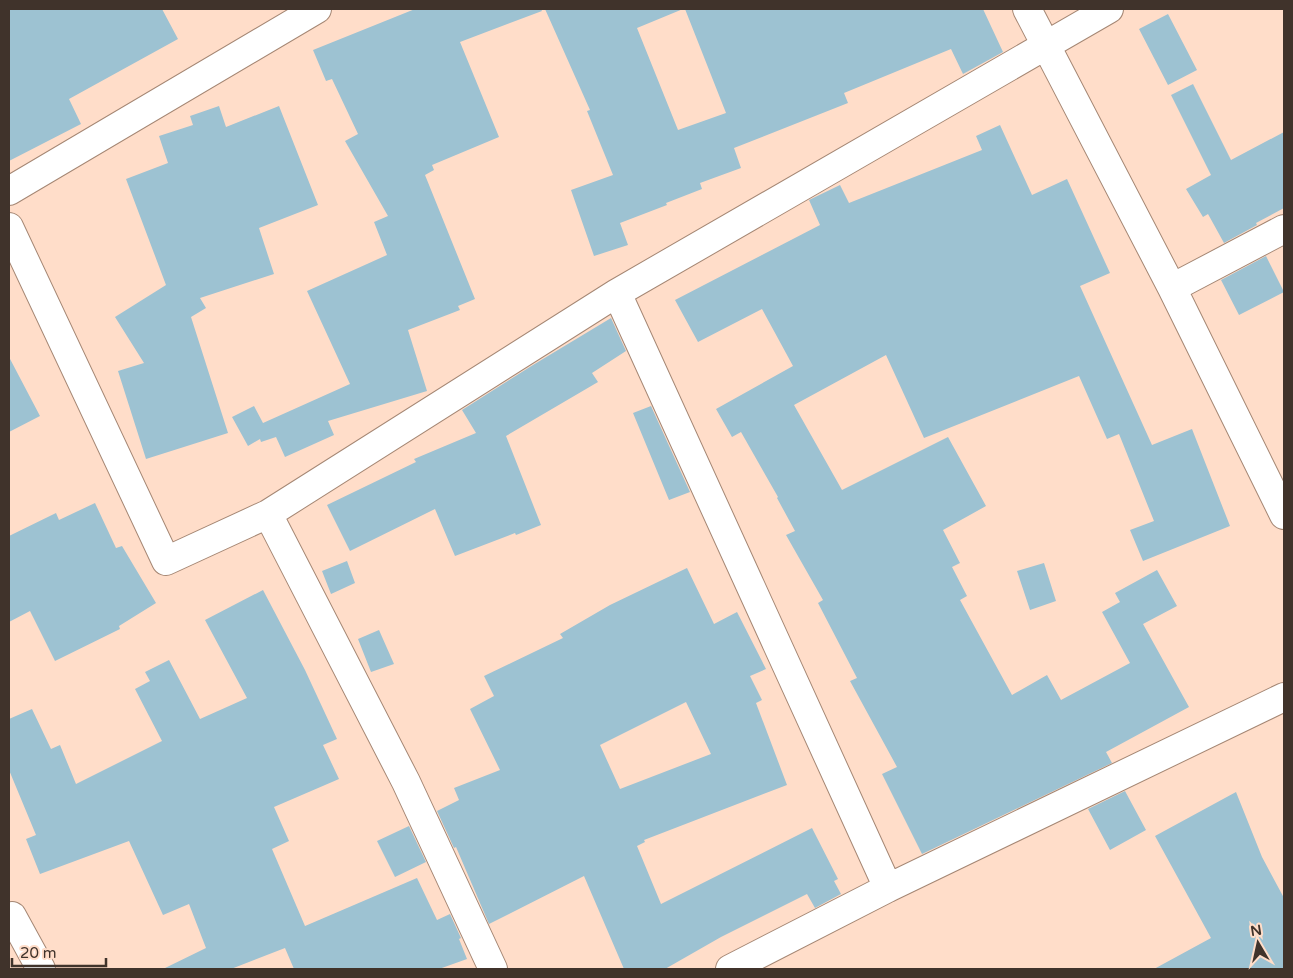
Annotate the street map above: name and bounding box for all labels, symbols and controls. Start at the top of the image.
north arrow [1233,918,1283,968]
text: N [1249,921,1263,940]
scale bar [12,936,106,968]
text: 20 m [20,944,57,962]

